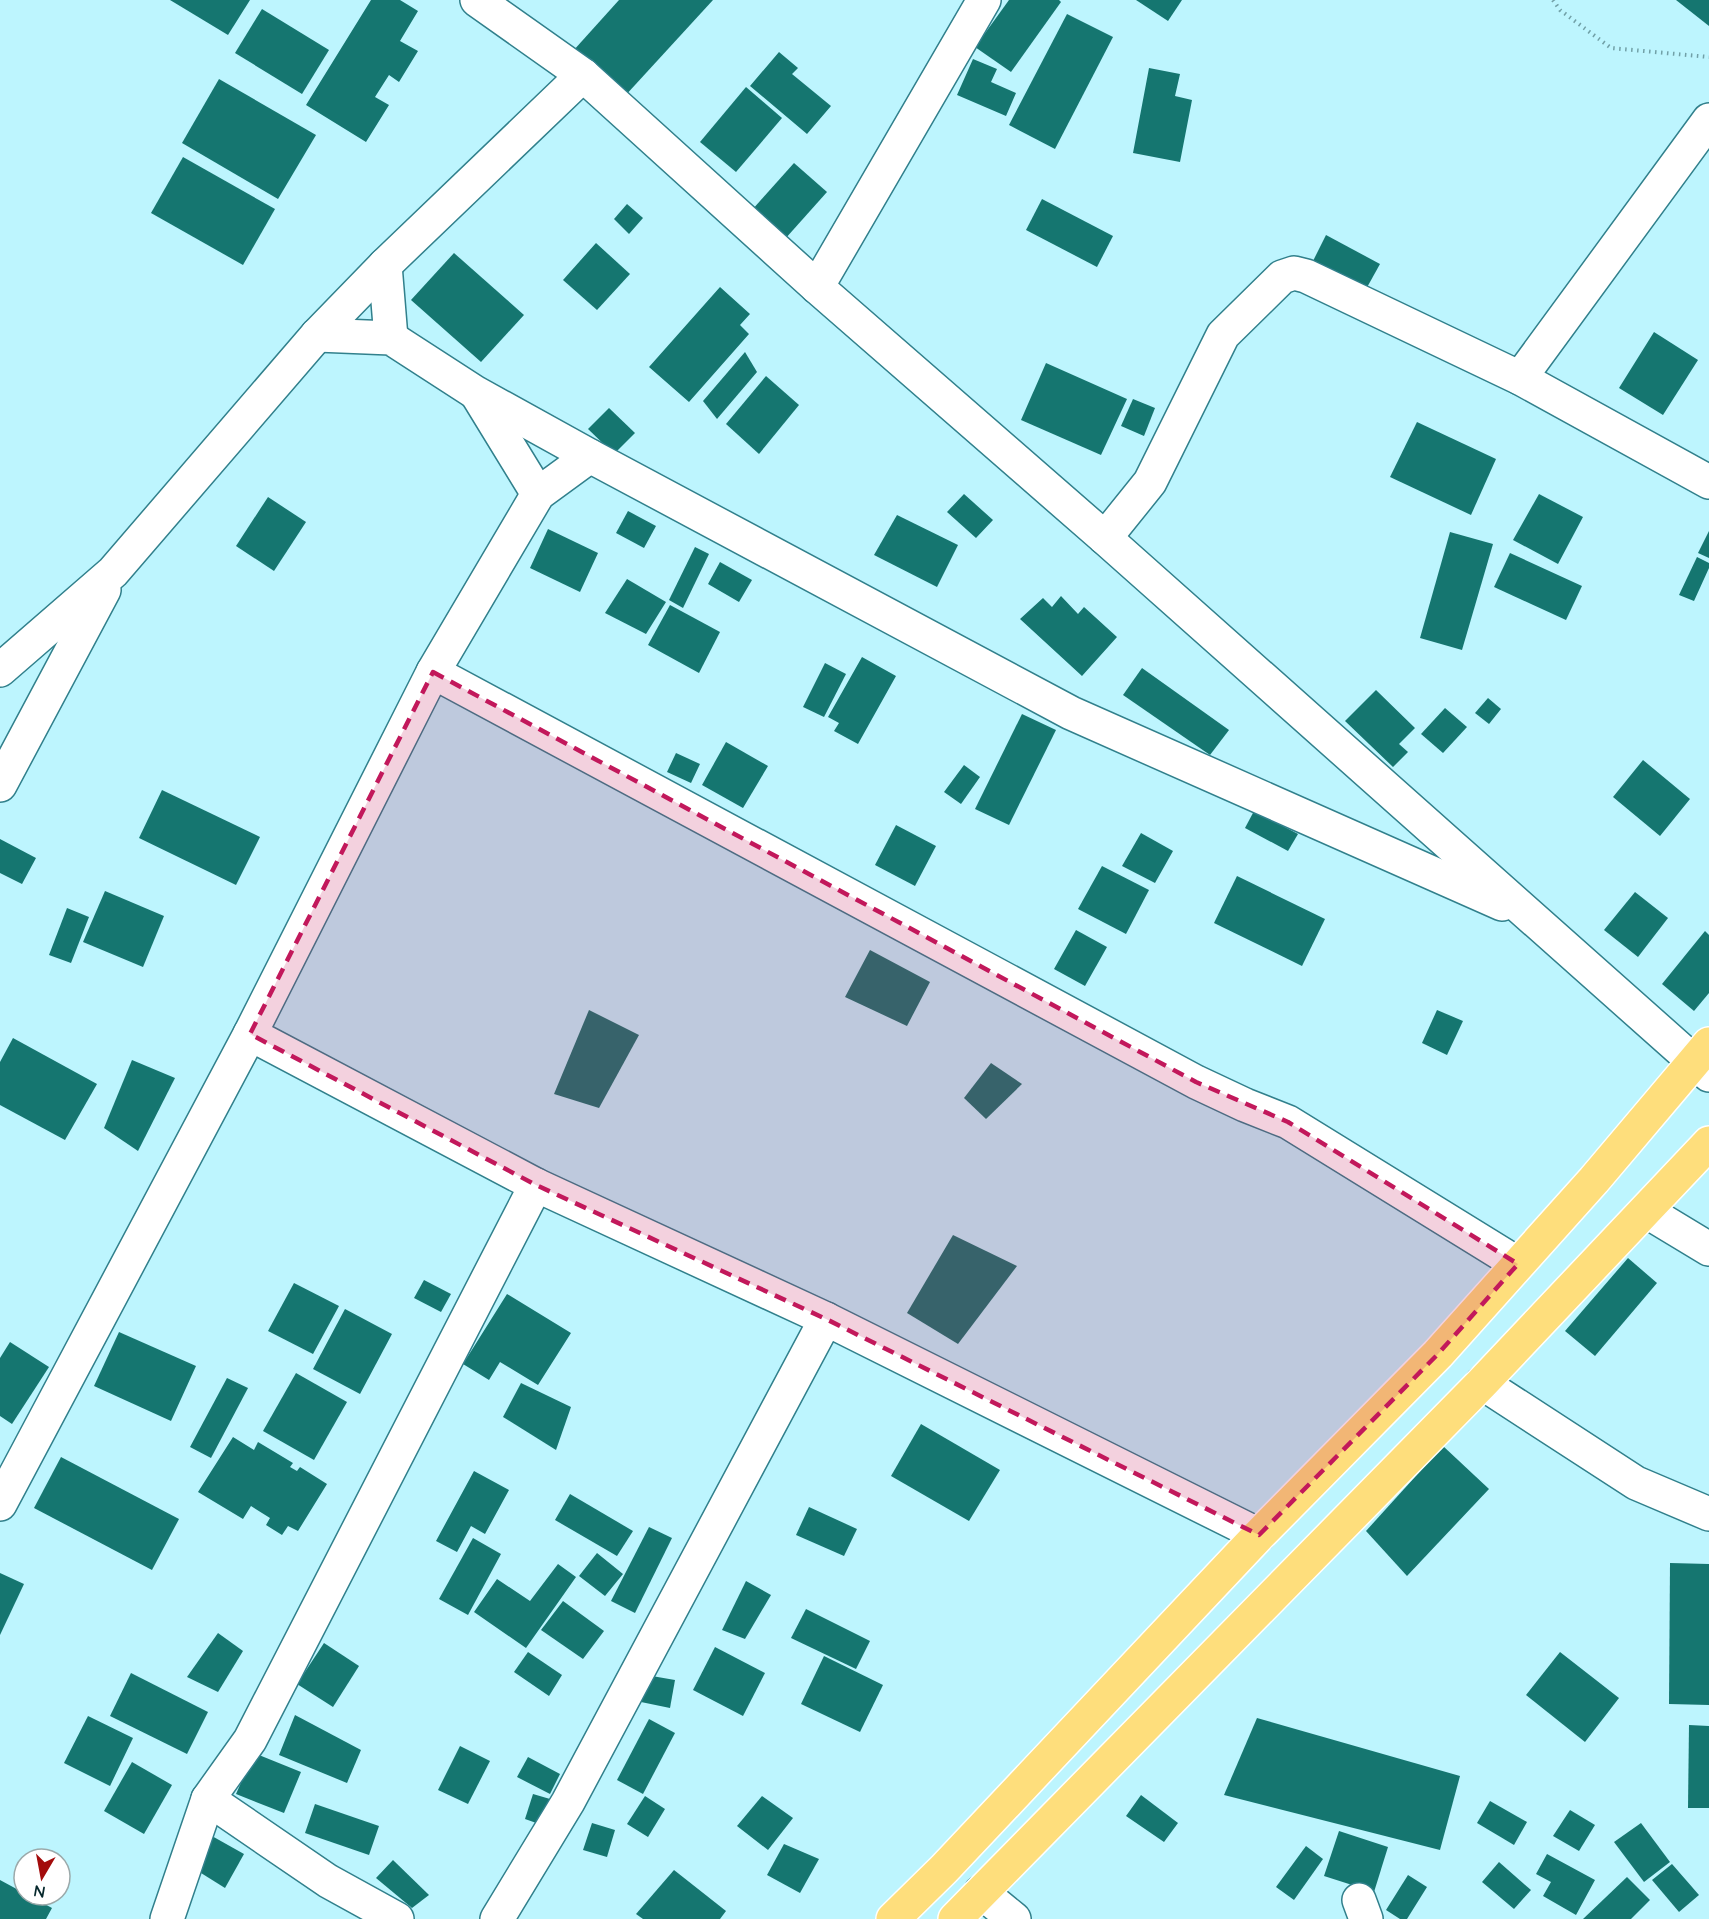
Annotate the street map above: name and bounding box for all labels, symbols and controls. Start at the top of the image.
north arrow [12,1847,72,1907]
text: N [32,1881,47,1903]

